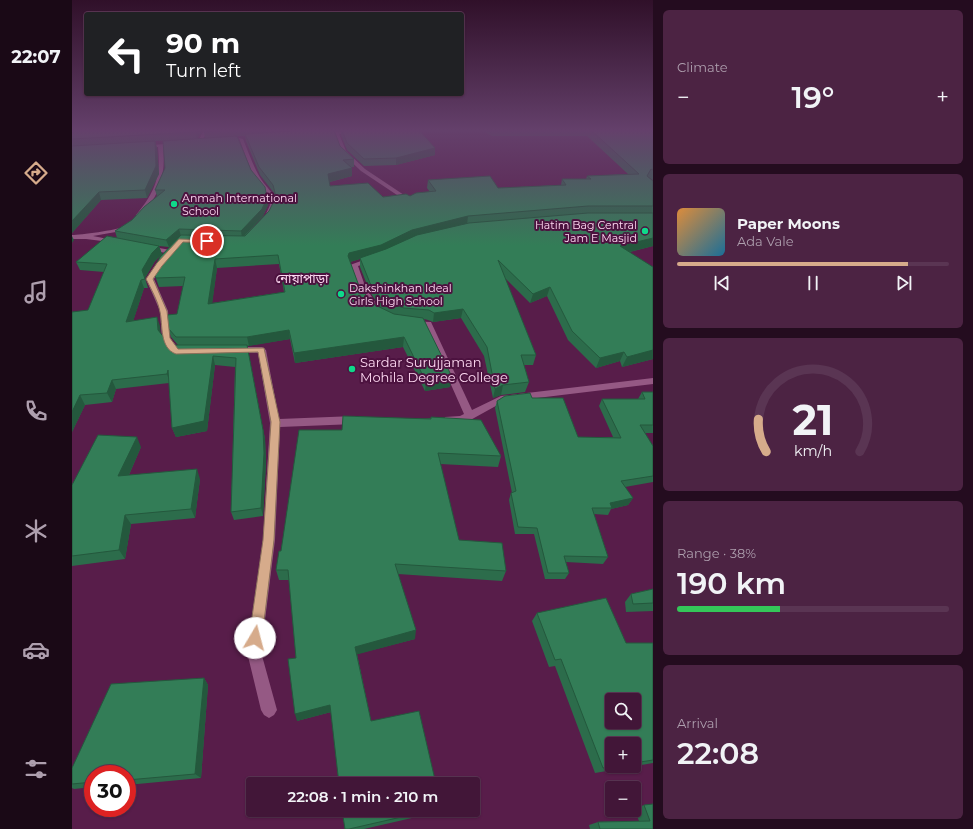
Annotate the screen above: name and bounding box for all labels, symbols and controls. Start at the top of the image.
text: 90 m [166,26,240,60]
icon: left [100,28,152,80]
text: 22:07 [11,46,61,68]
text: Climate [677,59,728,75]
text: Turn left [166,60,241,82]
text: 19° [792,79,834,116]
text: − [677,84,690,111]
text: + [936,84,949,111]
icon: directions [22,159,50,187]
place label: Anmah International School [182,191,297,218]
marker: Anmah International School [169,199,179,209]
text: Paper Moons [737,214,840,233]
place label: Hatim Bag Central Jam E Masjid [535,218,637,245]
pin [190,224,224,258]
marker: Hatim Bag Central Jam E Masjid [640,226,650,236]
icon: arrive [196,230,218,252]
text: Ada Vale [737,233,794,249]
district label: নোয়াপাড়া [275,270,329,286]
icon: previous [711,272,733,294]
icon: pause [802,272,824,294]
icon: next [893,272,915,294]
icon: music [22,278,50,306]
place label: Dakshinkhan Ideal Girls High School [349,281,452,308]
marker: Dakshinkhan Ideal Girls High School [336,289,346,299]
place label: Sardar Surujjaman Mohila Degree College [360,354,508,385]
marker: Sardar Surujjaman Mohila Degree College [347,364,357,374]
text: 21 [793,395,833,445]
icon: phone [22,397,50,425]
text: km/h [794,442,832,460]
icon: climate [22,517,50,545]
text: Range · 38% [677,545,756,561]
text: 190 km [677,565,786,602]
position arrow [234,617,276,659]
icon: car [22,636,50,664]
map controls [605,693,641,817]
button: search [605,693,641,729]
text: Arrival [677,715,718,731]
text: 22:08 [677,735,759,772]
button: + [605,737,641,773]
icon: filters [22,755,50,783]
speed limit sign: 30 [84,765,136,817]
button: − [605,781,641,817]
text: 22:08 · 1 min · 210 m [288,787,438,806]

